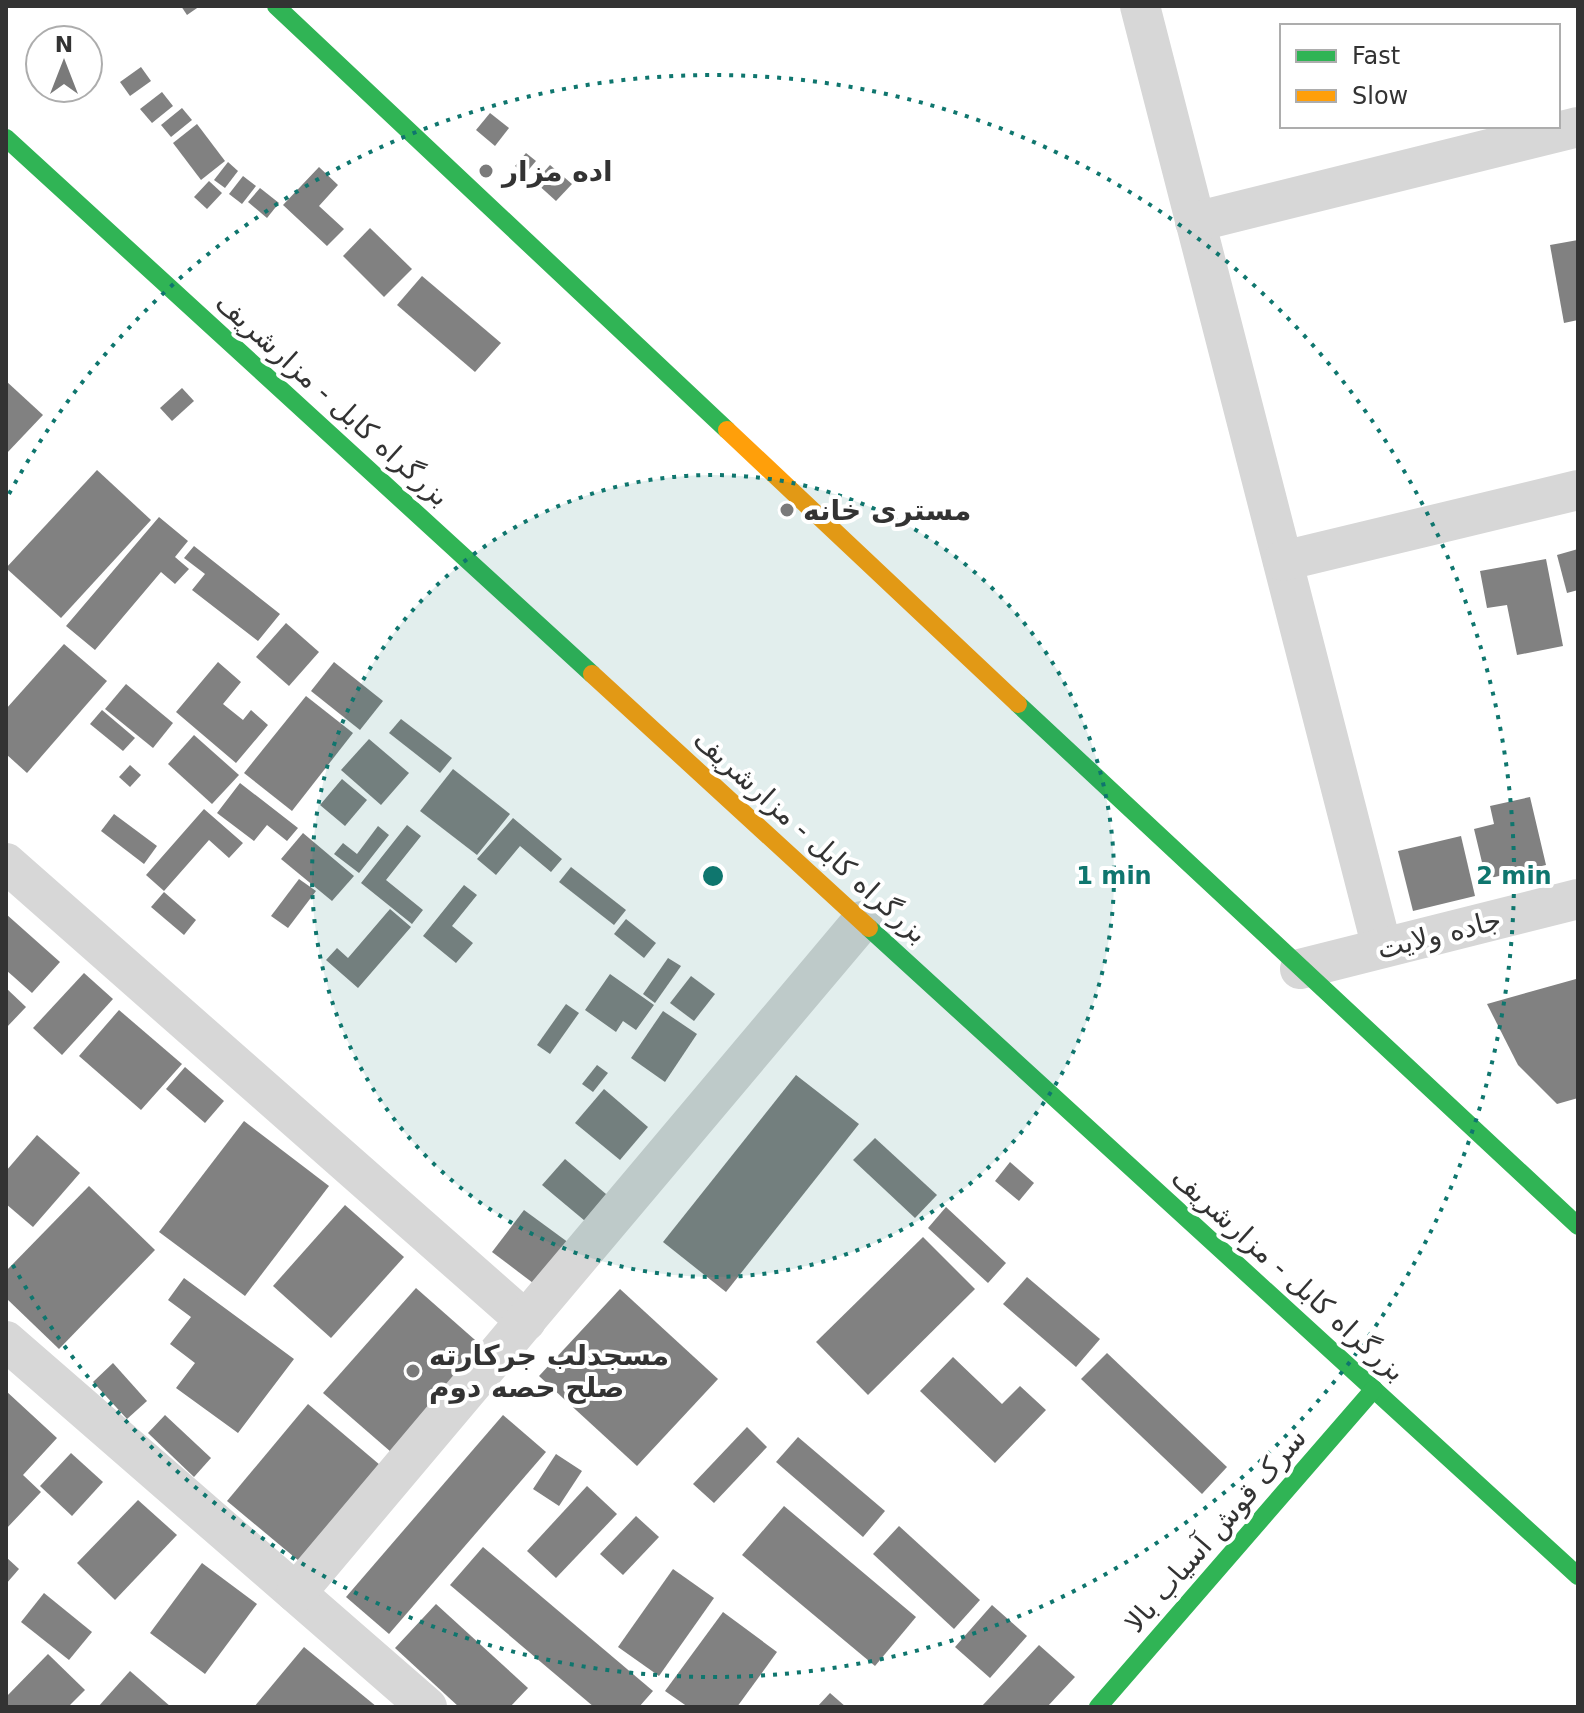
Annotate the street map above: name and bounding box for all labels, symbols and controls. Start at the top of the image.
north arrow [24,24,104,104]
legend [1280,24,1560,128]
text: N [55,32,73,57]
text: Fast [1352,42,1400,70]
text: Slow [1352,82,1408,110]
place label: اده مزار [500,155,613,188]
marker: اده مزار [477,162,495,180]
street label: بزرگراه کابل - مزارشریف [209,286,456,513]
place label: مستری خانه [803,494,971,527]
marker: مستری خانه [778,501,796,519]
street label: بزرگراه کابل - مزارشریف [687,723,934,950]
centre of rings [699,862,727,890]
text: 1 min [1076,862,1152,890]
text: 2 min [1476,862,1552,890]
street label: جاده ولایت [1374,903,1505,966]
street label: بزرگراه کابل - مزارشریف [1165,1161,1412,1388]
place label: مسجدلب جرکارته صلح حصه دوم [429,1339,669,1404]
marker: مسجدلب جرکارته صلح حصه دوم [404,1362,422,1380]
street label: سرک قوش آسیاب بالا [1118,1422,1313,1639]

